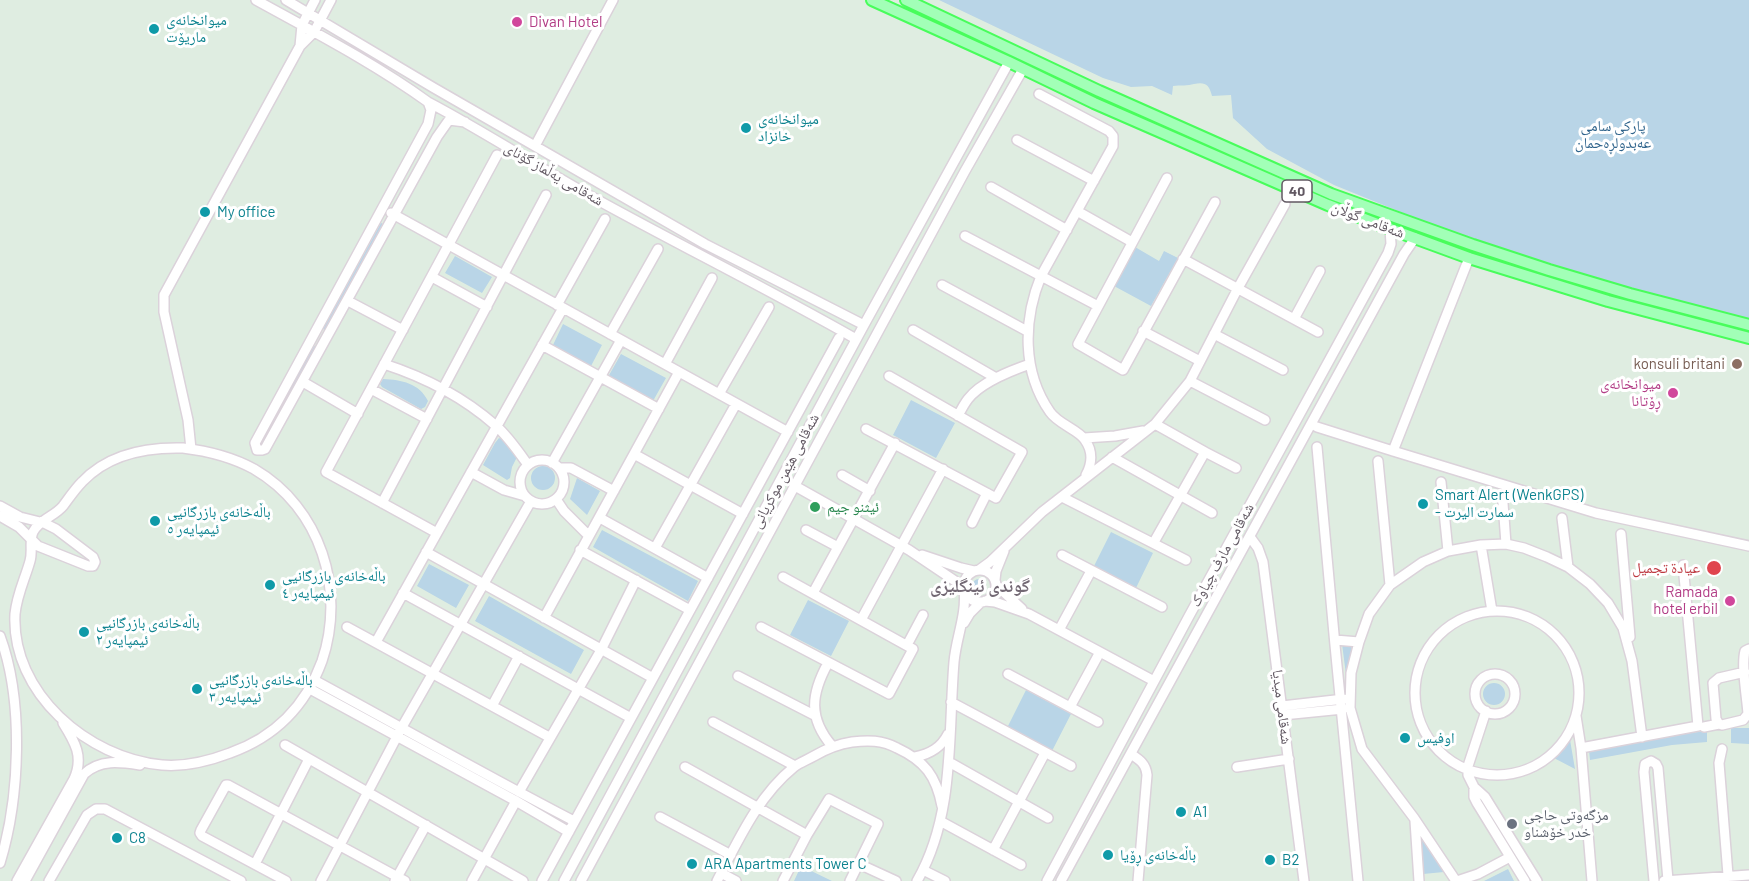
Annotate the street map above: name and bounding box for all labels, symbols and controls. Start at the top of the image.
place label: میوانخانەی ماریۆت [166,11,227,46]
place label: Divan Hotel [529,13,602,31]
marker: Divan Hotel [510,15,524,29]
marker: میوانخانەی ماریۆت [147,22,161,36]
place label: میوانخانەی خانزاد [758,110,819,145]
park label: پارکی سامی عەبدولڕەحمان [1575,117,1651,152]
marker: میوانخانەی خانزاد [739,121,753,135]
street label: شەقامی یەڵماز گۆنای [501,138,607,210]
road number: 40 [1282,180,1312,202]
street label: شەقامی گوڵان [1329,198,1407,242]
place label: My office [217,203,276,221]
marker: My office [198,205,212,219]
place label: konsuli britani [1633,355,1725,373]
marker: konsuli britani [1730,357,1744,371]
place label: میوانخانەی ڕۆتانا [1600,375,1661,410]
marker: میوانخانەی ڕۆتانا [1666,386,1680,400]
street label: شەقامی هێمن موکریانی [747,411,823,531]
place label: Smart Alert (WenkGPS) - سمارت اليرت [1435,486,1583,521]
marker: Smart Alert (WenkGPS) - سمارت اليرت [1416,497,1430,511]
place label: ئيثنو جيم [827,498,879,516]
marker: ئيثنو جيم [808,500,822,514]
street label: شەقامی مارف چیاوک [1186,500,1258,610]
place label: باڵەخانەی بازرگانیی ئیمپایەر ٥ [167,503,271,538]
marker: باڵەخانەی بازرگانیی ئیمپایەر ٥ [148,514,162,528]
place label: عيادة تجميل [1632,559,1700,577]
marker: عيادة تجميل [1705,559,1723,577]
place label: باڵەخانەی بازرگانیی ئیمپایەر ٤ [282,567,386,602]
district label: گوندی ئینگلیزی [930,575,1030,597]
marker: باڵەخانەی بازرگانیی ئیمپایەر ٤ [263,578,277,592]
place label: Ramada hotel erbil [1653,583,1718,618]
marker: Ramada hotel erbil [1723,594,1737,608]
place label: باڵەخانەی بازرگانیی ئیمپایەر ٢ [96,614,200,649]
marker: باڵەخانەی بازرگانیی ئیمپایەر ٢ [77,625,91,639]
street label: شەقامی میدیا [1268,669,1296,745]
place label: باڵەخانەی بازرگانیی ئیمپایەر ٣ [209,671,313,706]
marker: باڵەخانەی بازرگانیی ئیمپایەر ٣ [190,682,204,696]
place label: اوفيس [1417,729,1455,747]
marker: اوفيس [1398,731,1412,745]
place label: A1 [1193,803,1207,821]
marker: A1 [1174,805,1188,819]
place label: مزگه‌وتی حاجی خدر خۆشناو [1524,806,1609,841]
marker: مزگه‌وتی حاجی خدر خۆشناو [1505,817,1519,831]
place label: C8 [129,829,146,847]
marker: C8 [110,831,124,845]
place label: باڵەخانەی ڕۆیا [1120,846,1196,864]
marker: باڵەخانەی ڕۆیا [1101,848,1115,862]
place label: B2 [1282,851,1299,869]
marker: B2 [1263,853,1277,867]
place label: ARA Apartments Tower C [704,855,867,873]
marker: ARA Apartments Tower C [685,857,699,871]

